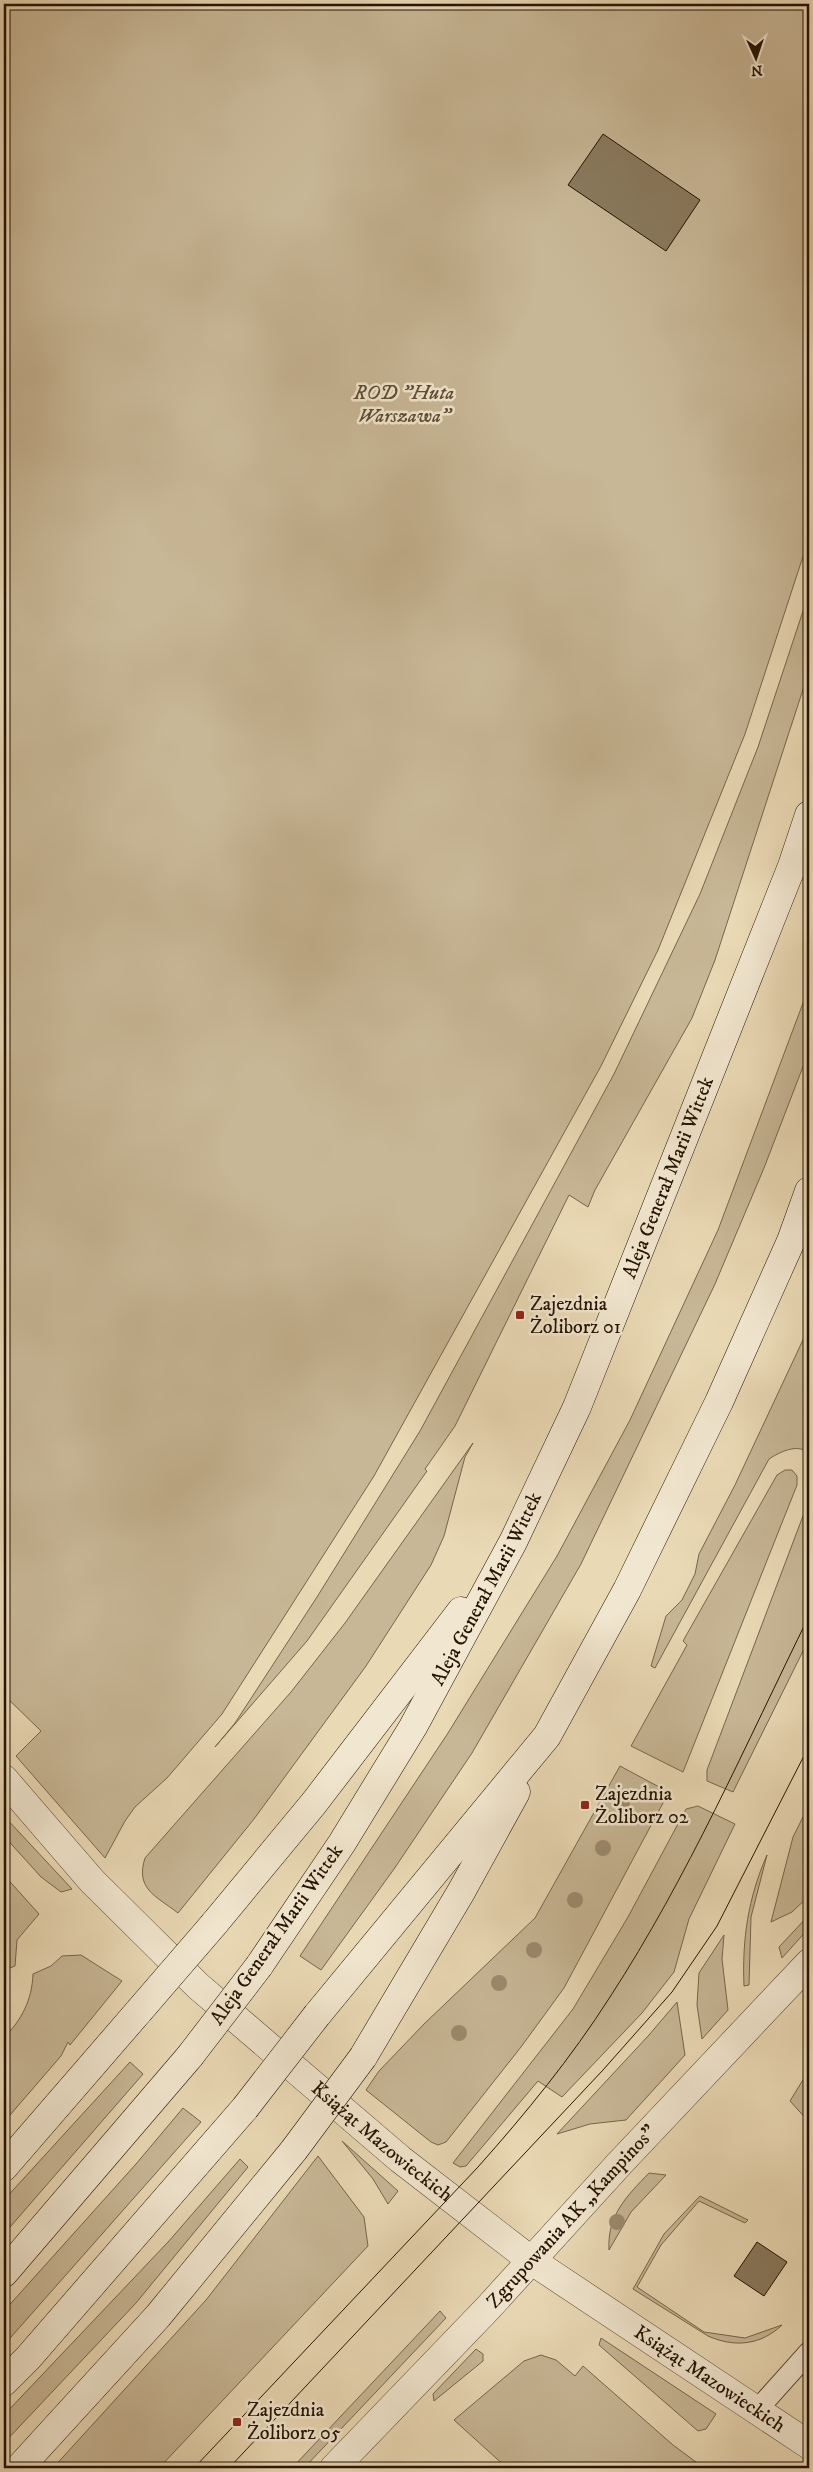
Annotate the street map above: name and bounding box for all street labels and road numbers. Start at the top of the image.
street label: Aleja Generał Marii Wittek [617,1073,720,1282]
street label: Aleja Generał Marii Wittek [425,1488,547,1690]
street label: Aleja Generał Marii Wittek [205,1840,349,2030]
street label: Książąt Mazowieckich [306,2076,458,2208]
street label: Zgrupowania AK „Kampinos” [481,2120,662,2313]
street label: Książąt Mazowieckich [629,2320,791,2439]

